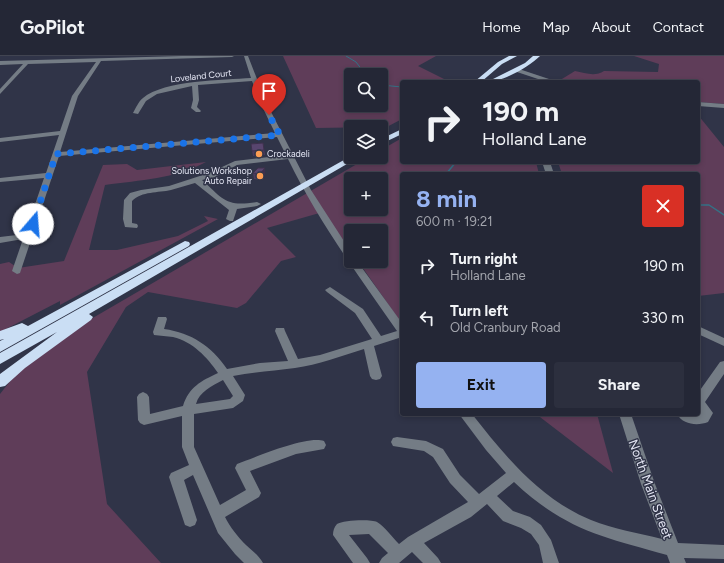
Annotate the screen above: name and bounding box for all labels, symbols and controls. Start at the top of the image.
text: GoPilot [20,16,85,39]
text: Home [482,19,521,36]
text: Map [543,19,570,36]
text: About [592,19,631,36]
text: Contact [653,19,704,36]
street label: Loveland Court [170,67,233,84]
map controls [344,68,388,268]
button: search [344,68,388,112]
pin [252,74,286,115]
icon: arrive [258,80,280,102]
text: 190 m [482,94,559,128]
icon: right [416,96,468,148]
button: layers [344,120,388,164]
text: Holland Lane [482,128,587,150]
place label: Crockadeli [267,148,310,159]
marker: Crockadeli [254,149,264,159]
place label: Solutions Workshop Auto Repair [171,165,252,186]
marker: Solutions Workshop Auto Repair [255,171,265,181]
button: + [344,172,388,216]
text: 8 min [416,184,477,213]
button: close [642,185,684,227]
position arrow [12,203,54,245]
text: 600 m · 19:21 [416,214,493,229]
button: − [344,224,388,268]
text: Turn right [450,250,518,268]
icon: right [416,255,438,277]
text: 190 m [643,257,684,275]
text: Holland Lane [450,268,525,283]
text: Turn left [450,302,508,320]
icon: left [416,307,438,329]
text: 330 m [642,309,684,327]
text: Old Cranbury Road [450,320,561,335]
button: Exit [416,362,546,408]
button: Share [554,362,684,408]
street label: North Main Street [626,437,676,541]

